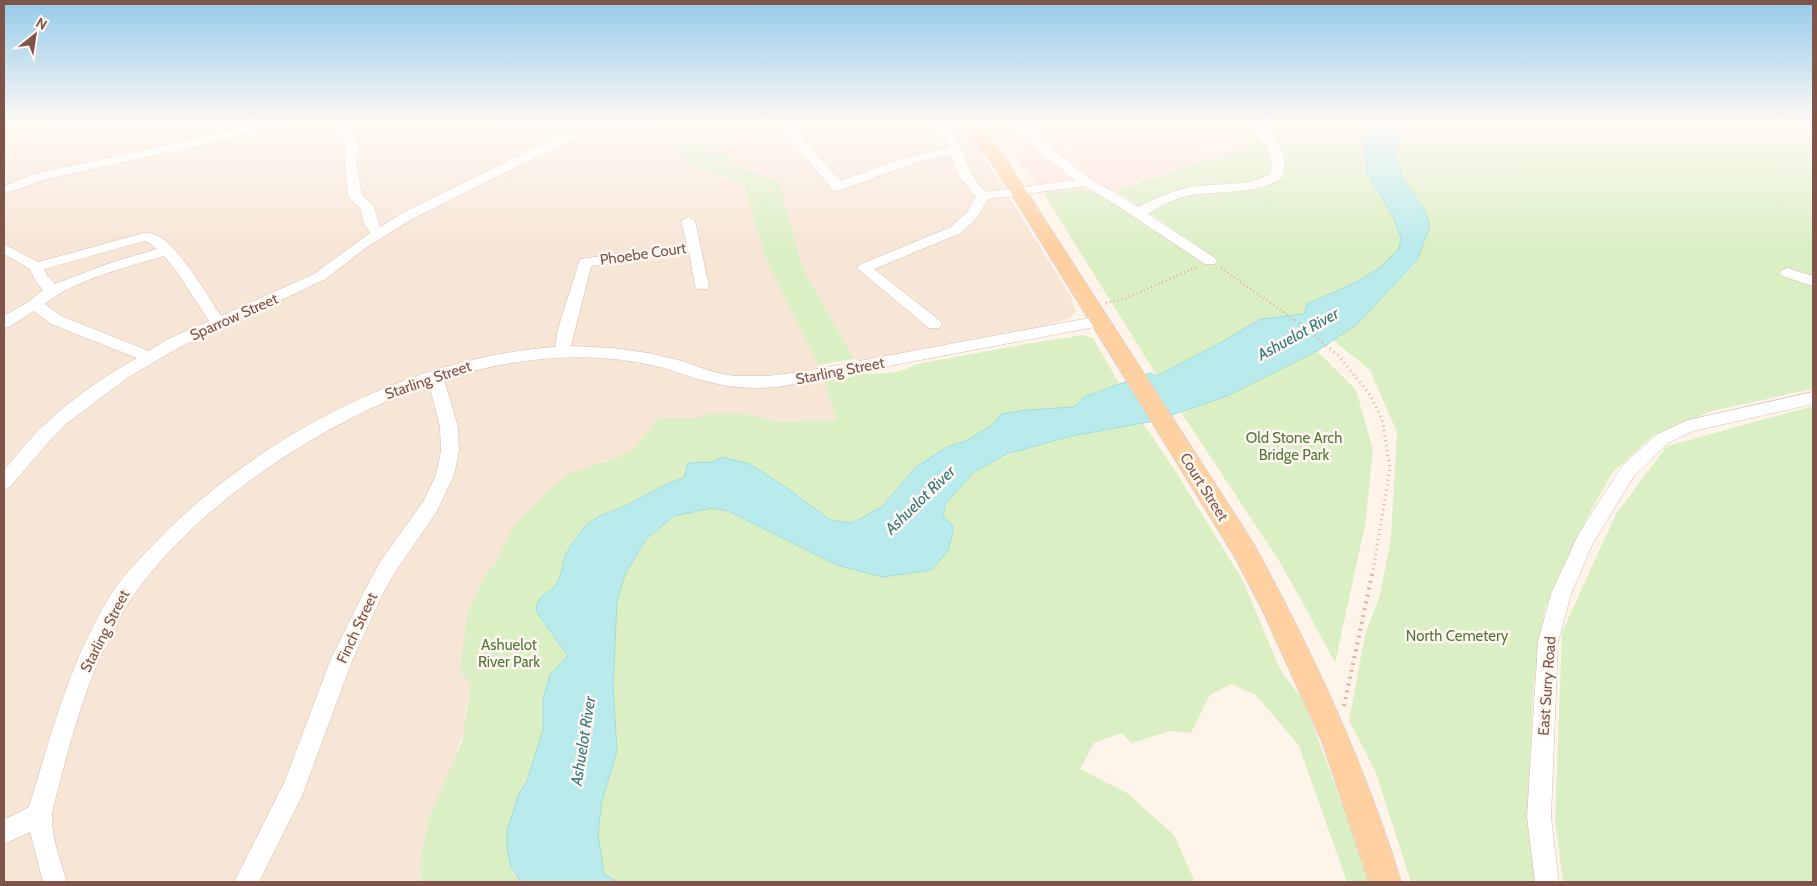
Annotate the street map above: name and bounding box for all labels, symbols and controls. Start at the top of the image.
north arrow [10,10,60,60]
text: N [33,13,50,34]
street label: Phoebe Court [599,239,687,269]
street label: Sparrow Street [187,290,281,344]
water label: Ashuelot River [1253,303,1343,365]
street label: Starling Street [794,354,886,388]
street label: Starling Street [383,357,473,403]
park label: Old Stone Arch Bridge Park [1246,429,1342,464]
street label: Court Street [1176,450,1232,524]
water label: Ashuelot River [880,461,960,539]
street label: Starling Street [77,587,133,675]
street label: Finch Street [333,590,381,666]
park label: North Cemetery [1406,627,1509,645]
park label: Ashuelot River Park [478,636,540,671]
street label: East Surry Road [1535,636,1559,736]
water label: Ashuelot River [566,694,600,788]

